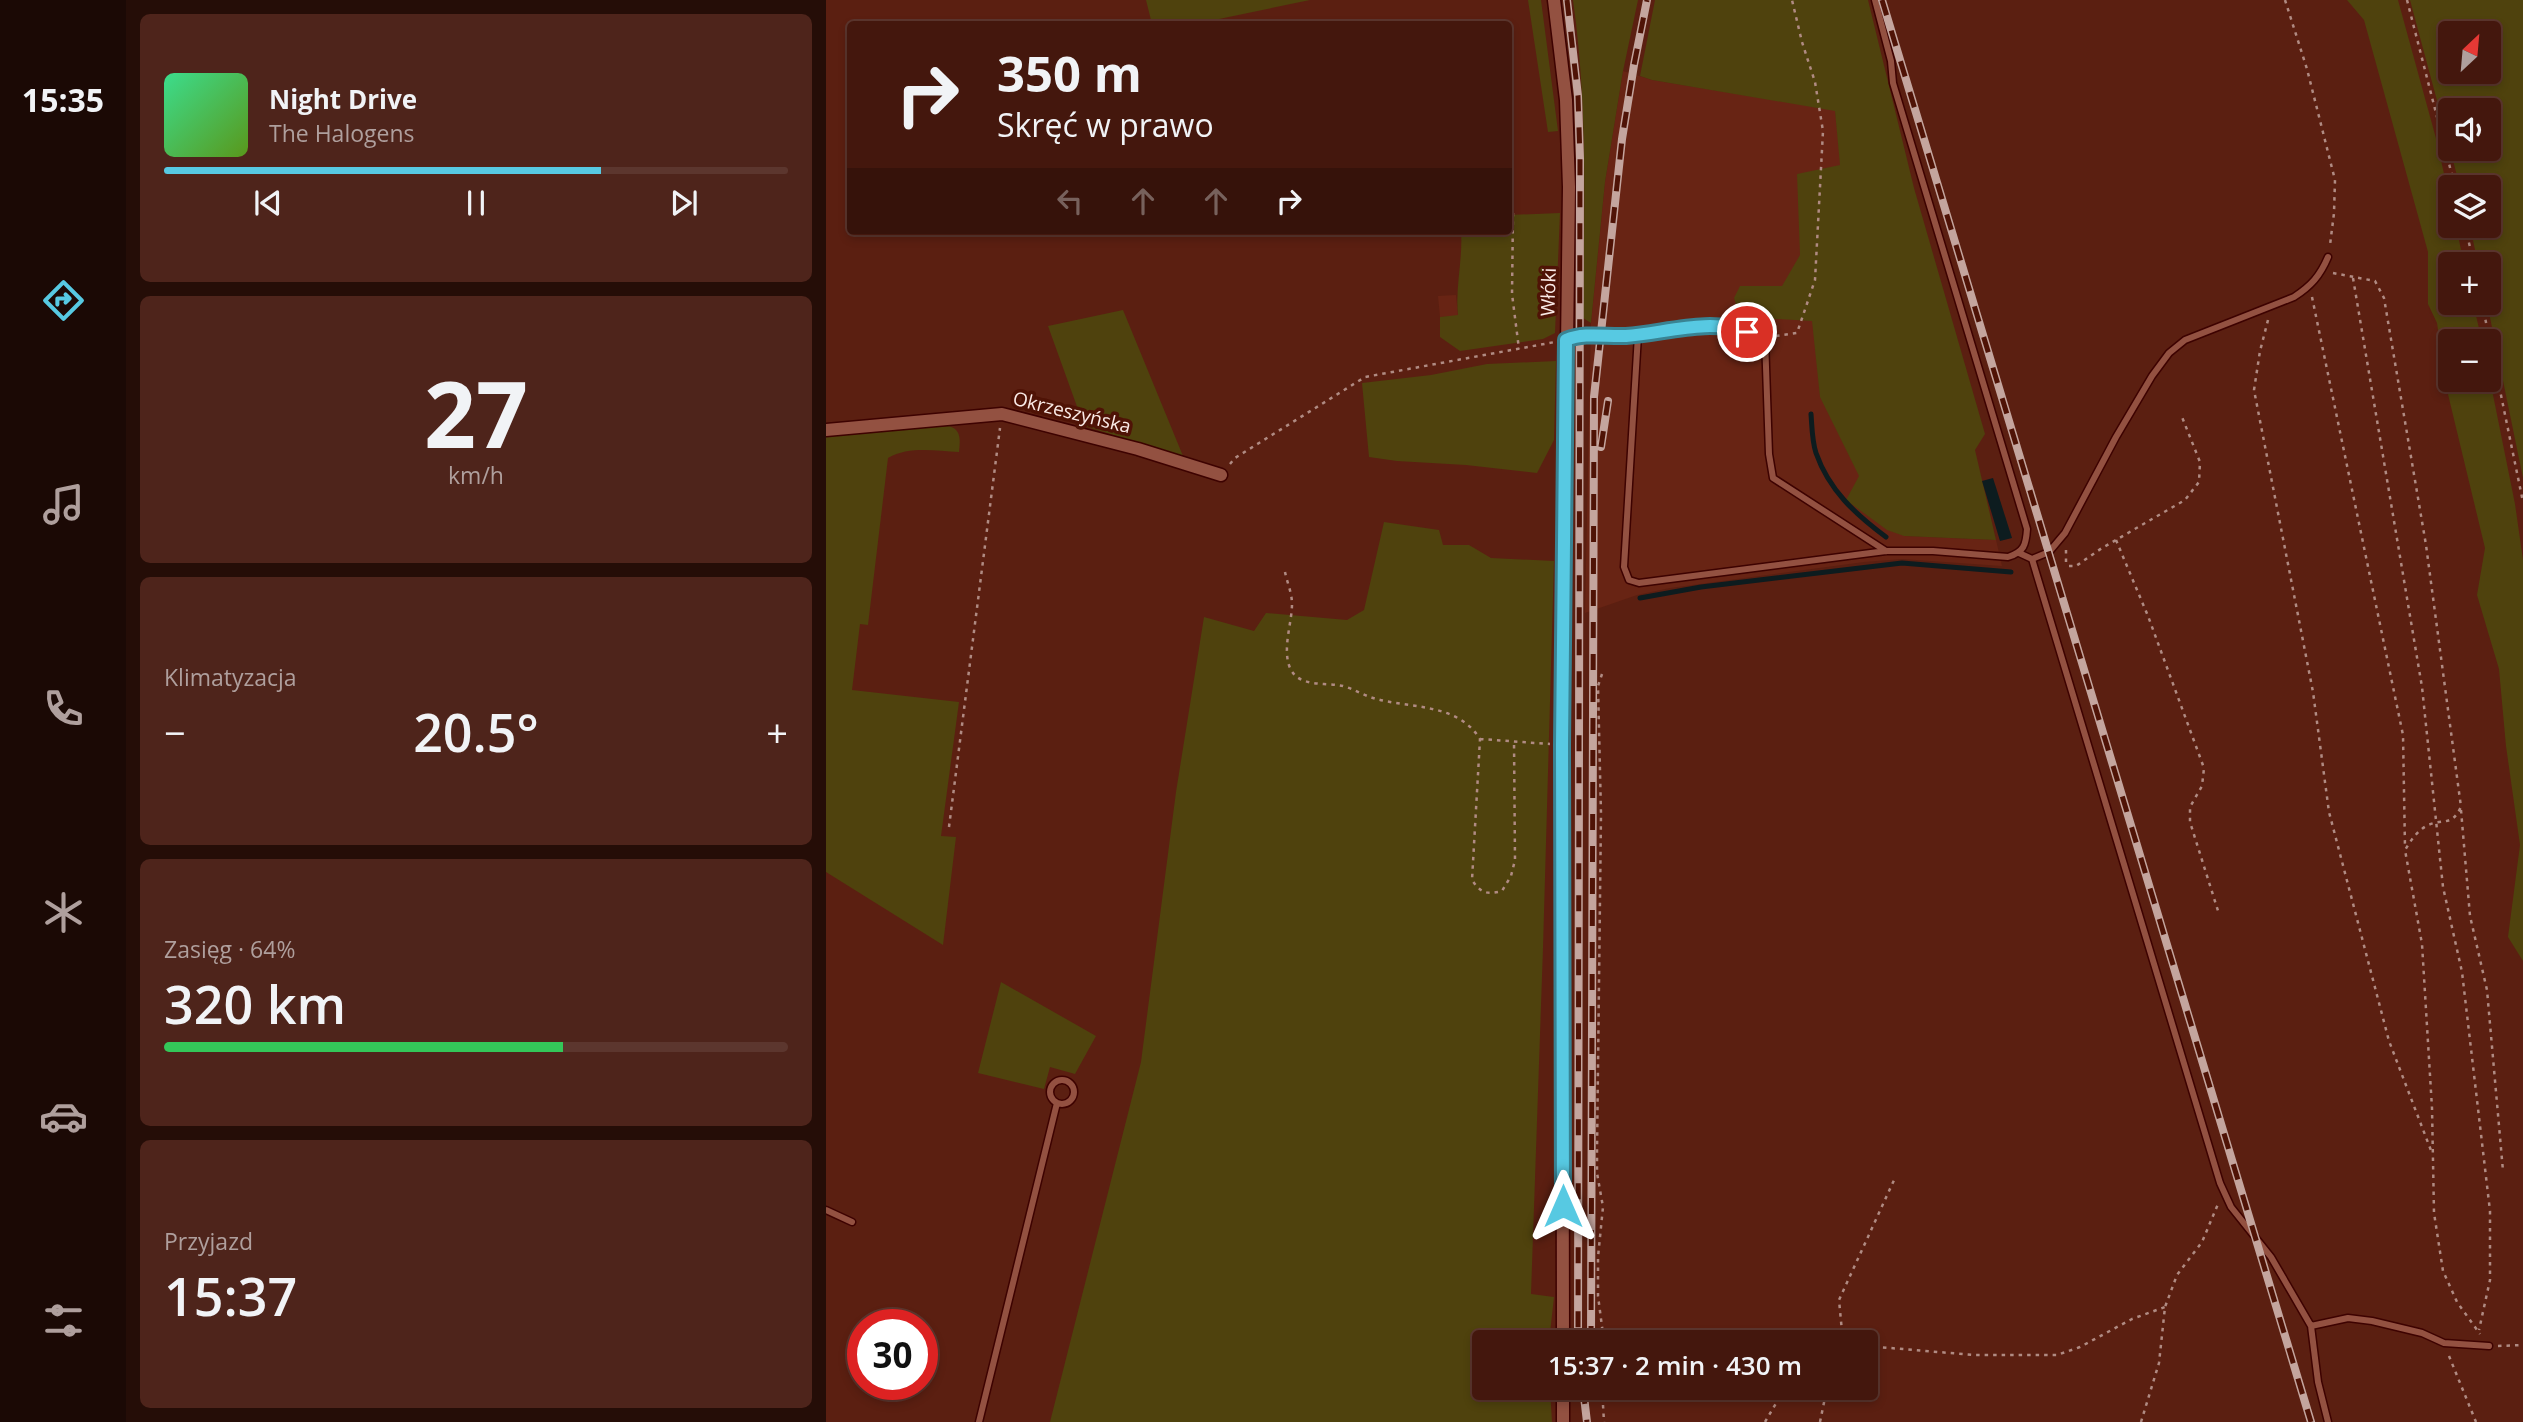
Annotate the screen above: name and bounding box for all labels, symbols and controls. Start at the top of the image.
north arrow [2438,21,2501,84]
map controls [2438,21,2501,392]
text: 350 m [997,40,1142,106]
icon: right [882,49,973,140]
text: 15:35 [22,78,104,121]
text: Night Drive [269,81,417,117]
button: sound [2438,98,2501,161]
text: Skręć w prawo [997,103,1214,146]
text: The Halogens [269,117,415,149]
button: layers [2438,175,2501,238]
icon: left [1051,182,1089,220]
icon: ahead [1124,182,1162,220]
icon: ahead [1197,182,1235,220]
icon: right [1270,182,1308,220]
icon: previous [249,184,287,222]
icon: pause [457,184,495,222]
icon: next [665,184,703,222]
button: + [2438,252,2501,315]
street label: Włóki [1534,267,1562,317]
icon: directions [39,276,88,325]
pin [1717,302,1777,362]
icon: arrive [1728,313,1766,351]
button: − [2438,329,2501,392]
text: 27 [424,351,528,475]
street label: Okrzeszyńska [1010,385,1134,439]
text: km/h [448,459,504,491]
icon: music [39,480,88,529]
text: Klimatyzacja [164,661,297,693]
icon: phone [39,684,88,733]
text: 20.5° [413,696,539,767]
text: − [164,706,186,758]
text: + [766,706,788,758]
icon: climate [39,888,88,937]
text: Zasięg · 64% [164,933,295,965]
text: 320 km [164,968,346,1039]
icon: car [39,1092,88,1141]
position arrow [1526,1169,1600,1243]
text: Przyjazd [164,1225,253,1257]
text: 15:37 [164,1260,297,1331]
icon: filters [39,1296,88,1345]
speed limit sign: 30 [847,1309,938,1400]
text: 15:37 · 2 min · 430 m [1548,1347,1802,1383]

